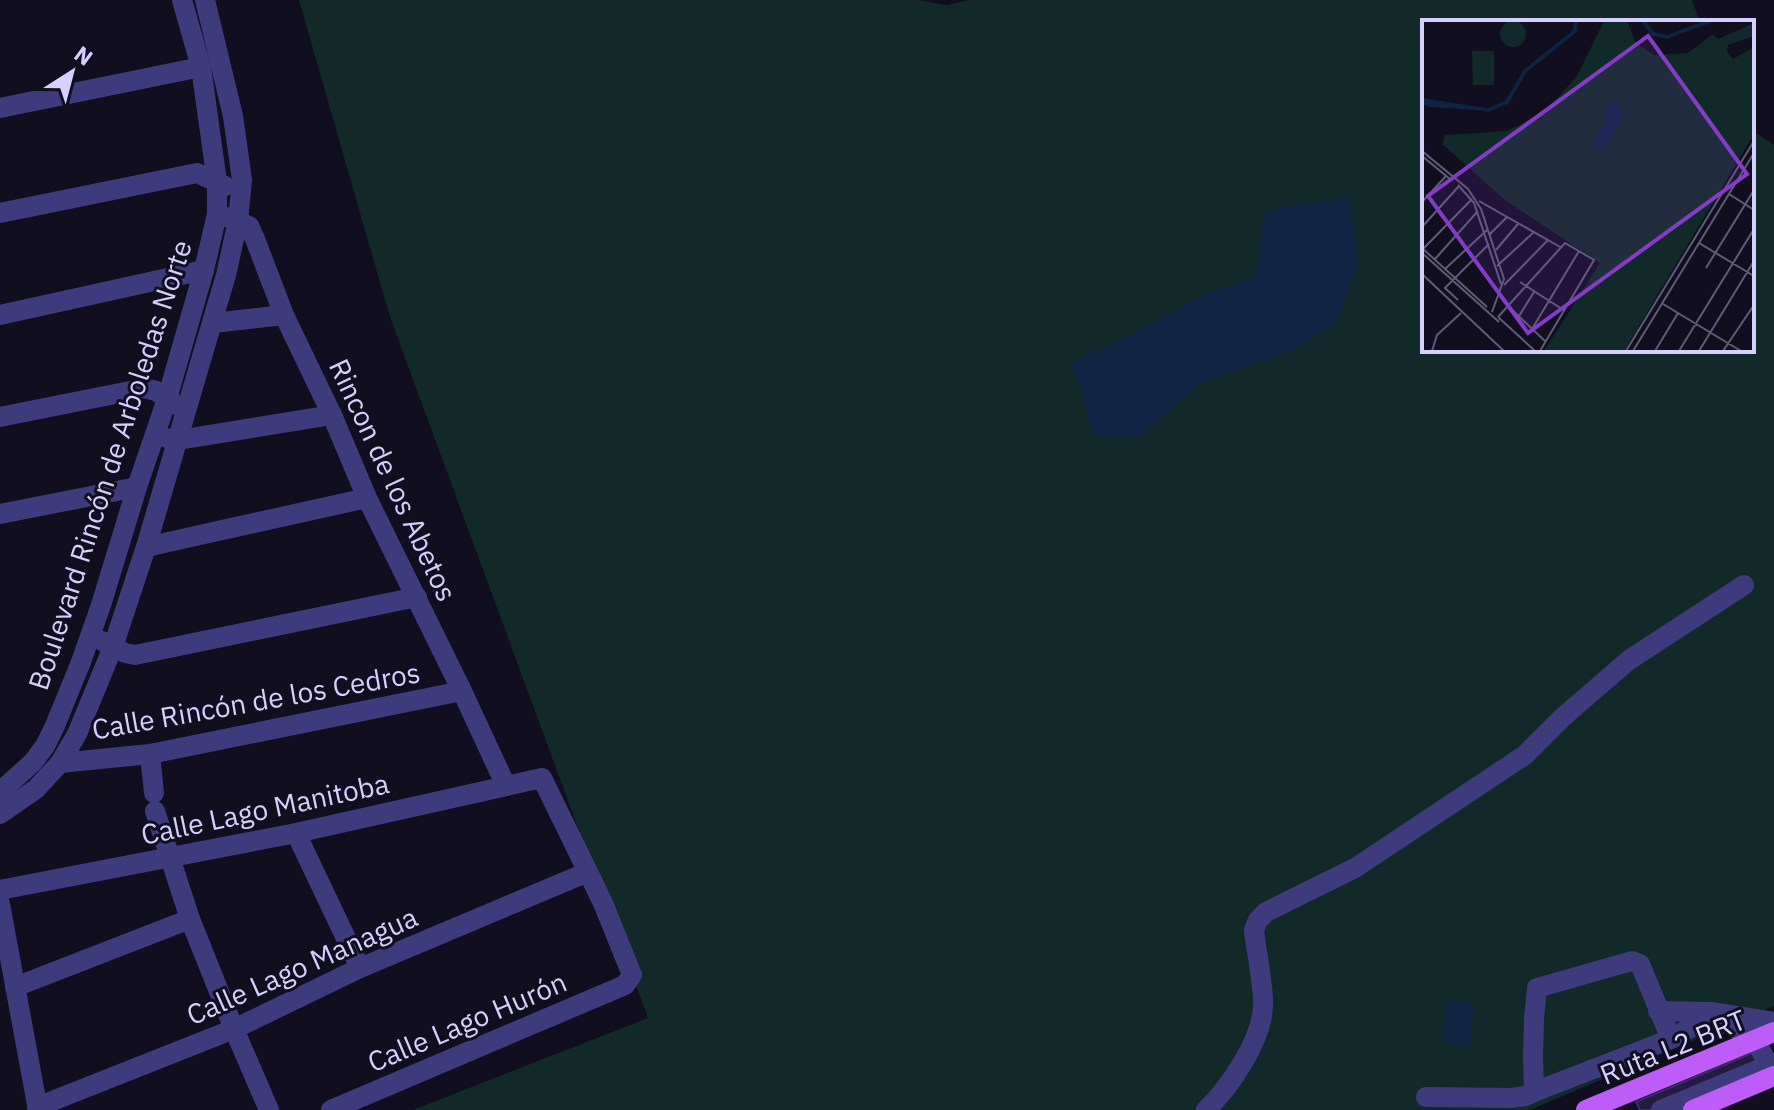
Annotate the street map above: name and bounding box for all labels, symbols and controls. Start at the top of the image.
inset map [1422,20,1754,352]
north arrow [32,32,112,112]
text: N [69,39,99,72]
street label: Boulevard Rincón de Arboledas Norte [19,235,200,694]
street label: Rincon de los Abetos [321,353,466,607]
street label: Calle Rincón de los Cedros [89,653,423,748]
street label: Calle Lago Manitoba [138,764,392,853]
street label: Calle Lago Managua [180,898,423,1033]
street label: Calle Lago Hurón [362,963,572,1080]
street label: Ruta L2 BRT [1594,1001,1751,1093]

